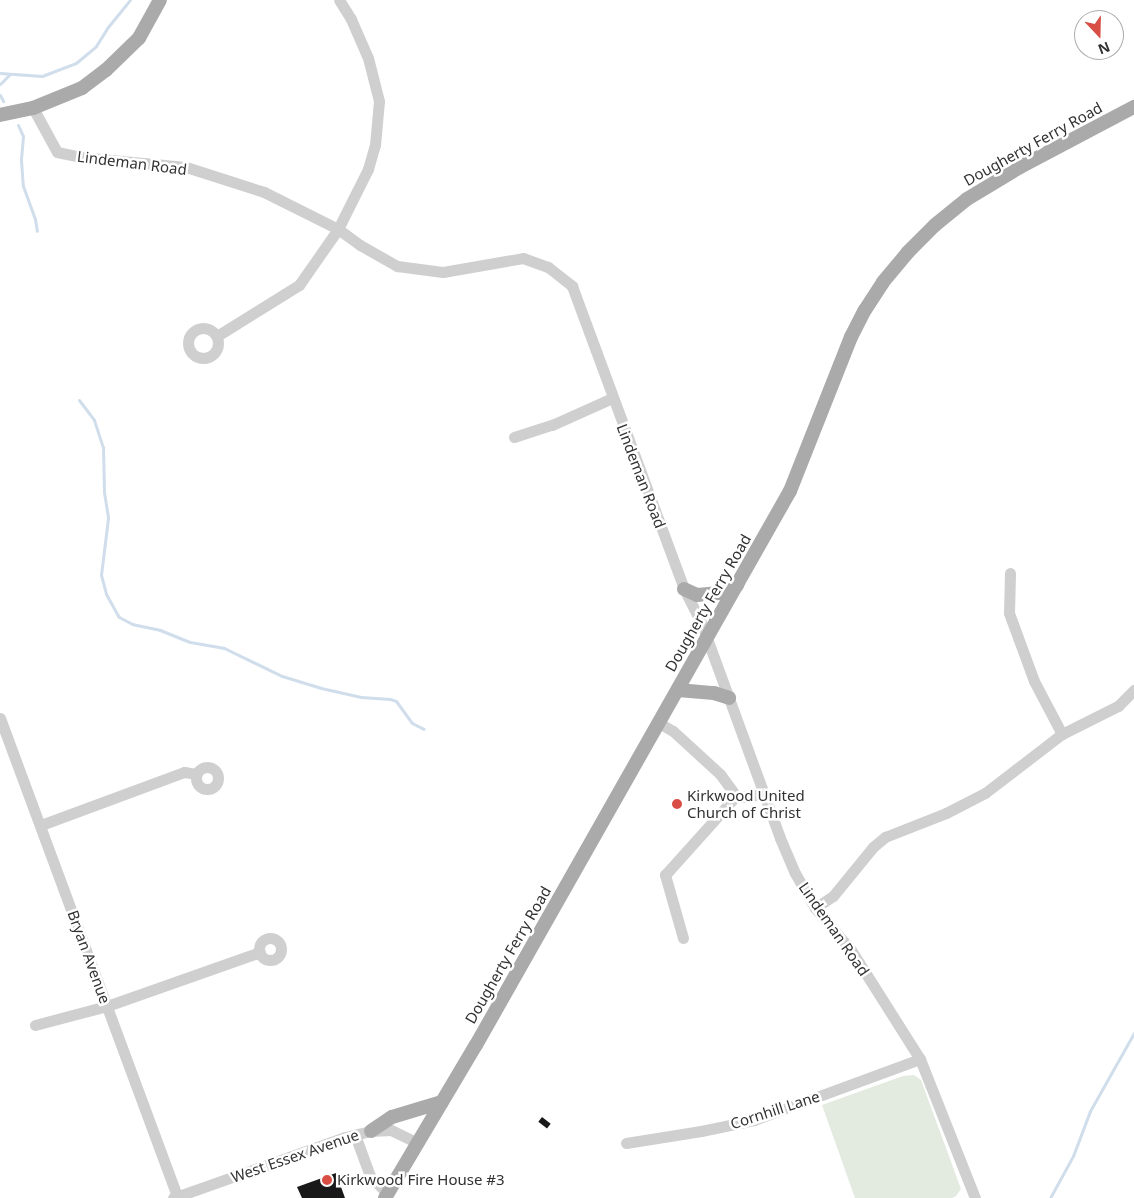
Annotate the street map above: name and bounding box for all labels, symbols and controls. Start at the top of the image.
north arrow [1074,10,1124,60]
text: N [1095,38,1113,59]
street label: Dougherty Ferry Road [961,98,1105,190]
street label: Lindeman Road [76,147,188,179]
street label: Lindeman Road [613,421,669,531]
street label: Dougherty Ferry Road [661,531,755,675]
place label: Kirkwood United Church of Christ [687,786,805,821]
marker: Kirkwood United Church of Christ [671,798,683,810]
street label: Lindeman Road [795,879,873,979]
street label: Dougherty Ferry Road [461,883,555,1027]
street label: Bryan Avenue [64,908,114,1006]
street label: Cornhill Lane [728,1087,822,1133]
street label: West Essex Avenue [229,1126,361,1186]
place label: Kirkwood Fire House #3 [337,1171,505,1189]
marker: Kirkwood Fire House #3 [321,1174,333,1186]

